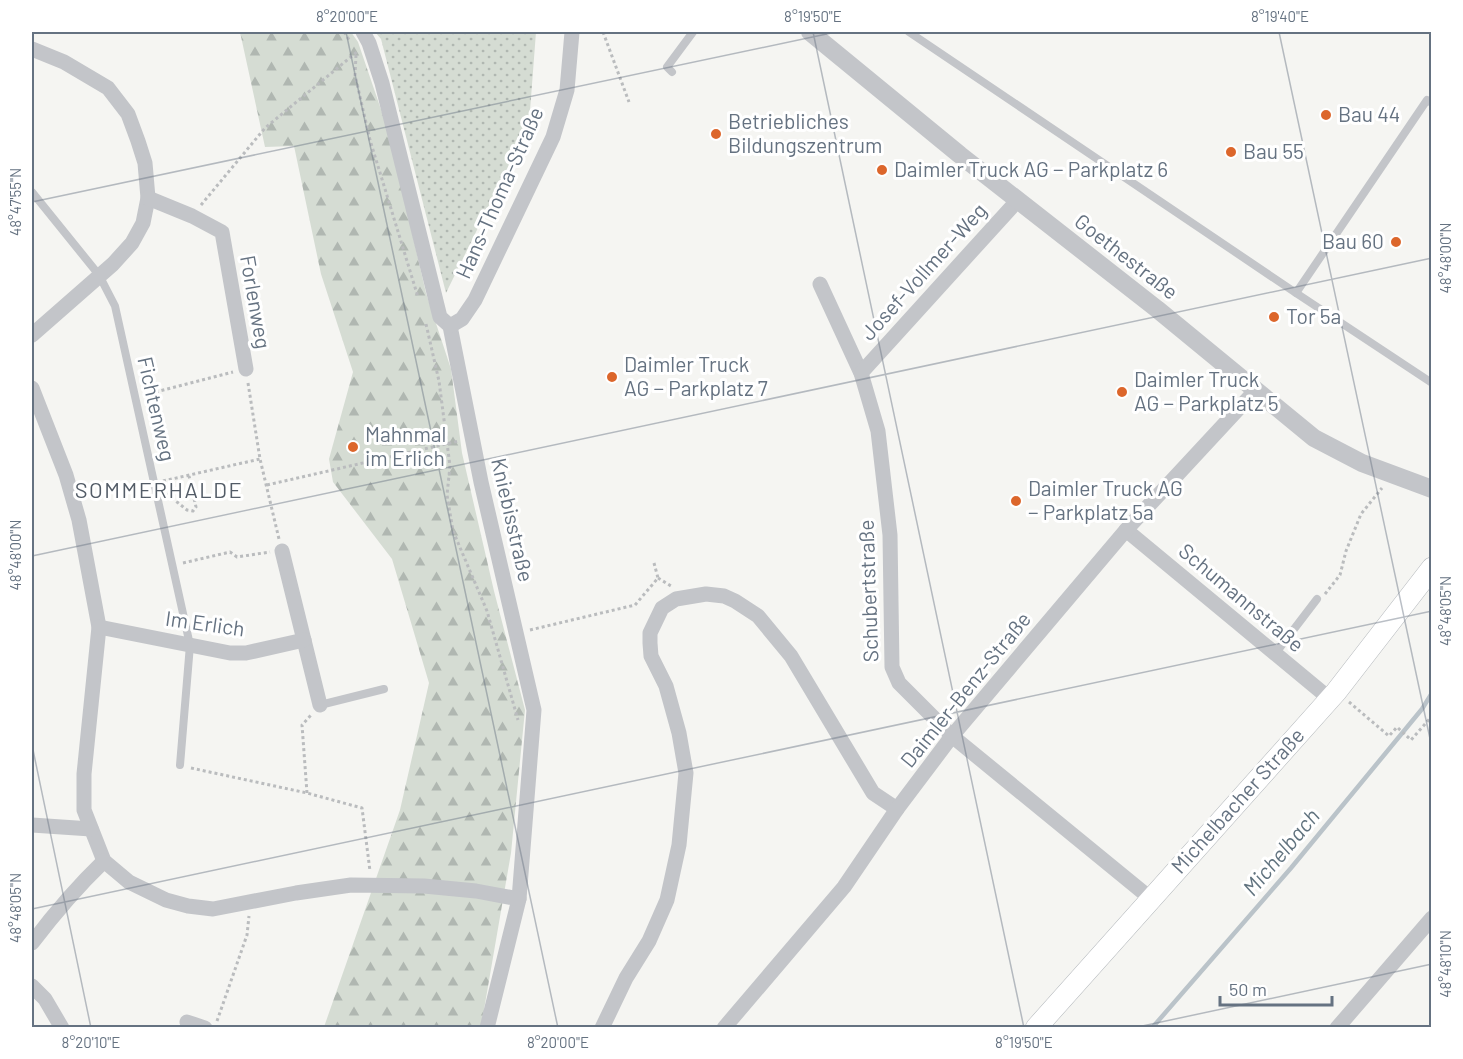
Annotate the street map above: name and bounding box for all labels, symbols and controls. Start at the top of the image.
text: 8°20'00"E [316,7,378,25]
text: 8°19'50"E [784,7,842,25]
text: 8°19'40"E [1251,7,1309,25]
place label: Bau 44 [1338,101,1400,126]
street label: Hans-Thoma-Straße [450,103,548,282]
place label: Betriebliches Bildungszentrum [728,108,882,157]
marker: Bau 44 [1319,108,1333,122]
marker: Betriebliches Bildungszentrum [709,127,723,141]
place label: Bau 55 [1243,138,1304,163]
marker: Bau 55 [1224,145,1238,159]
place label: Daimler Truck AG − Parkplatz 6 [894,156,1168,181]
marker: Daimler Truck AG − Parkplatz 6 [875,163,889,177]
text: 48°47'55"N [6,168,24,236]
street label: Josef-Vollmer-Weg [855,197,991,345]
street label: Goethestraße [1070,208,1184,304]
text: 48°48'00"N [1436,223,1454,293]
place label: Bau 60 [1322,228,1384,253]
marker: Bau 60 [1389,235,1403,249]
street label: Forlenweg [236,253,277,350]
place label: Tor 5a [1286,303,1341,328]
marker: Tor 5a [1267,310,1281,324]
place label: Daimler Truck AG − Parkplatz 7 [624,351,768,400]
street label: Fichtenweg [133,354,182,463]
place label: Daimler Truck AG − Parkplatz 5 [1134,366,1279,415]
marker: Daimler Truck AG − Parkplatz 7 [605,370,619,384]
marker: Daimler Truck AG − Parkplatz 5 [1115,385,1129,399]
place label: Mahnmal im Erlich [365,421,446,470]
marker: Mahnmal im Erlich [346,440,360,454]
street label: Kniebisstraße [487,455,540,584]
place label: Daimler Truck AG − Parkplatz 5a [1028,475,1183,524]
district label: SOMMERHALDE [75,476,243,502]
marker: Daimler Truck AG − Parkplatz 5a [1009,494,1023,508]
street label: Schubertstraße [853,519,882,663]
text: 48°48'00"N [6,520,24,590]
street label: Schumannstraße [1174,537,1310,656]
text: 48°48'05"N [1436,576,1454,646]
street label: Im Erlich [164,605,246,640]
street label: Daimler-Benz-Straße [895,606,1035,772]
street label: Michelbacher Straße [1166,723,1310,879]
water label: Michelbach [1237,803,1325,901]
text: 48°48'05"N [6,873,24,943]
text: 48°48'10"N [1436,930,1454,998]
scale bar [1220,969,1332,1007]
text: 50 m [1229,978,1267,1000]
text: 8°20'10"E [62,1033,120,1051]
text: 8°20'00"E [527,1033,589,1051]
text: 8°19'50"E [995,1033,1053,1051]

